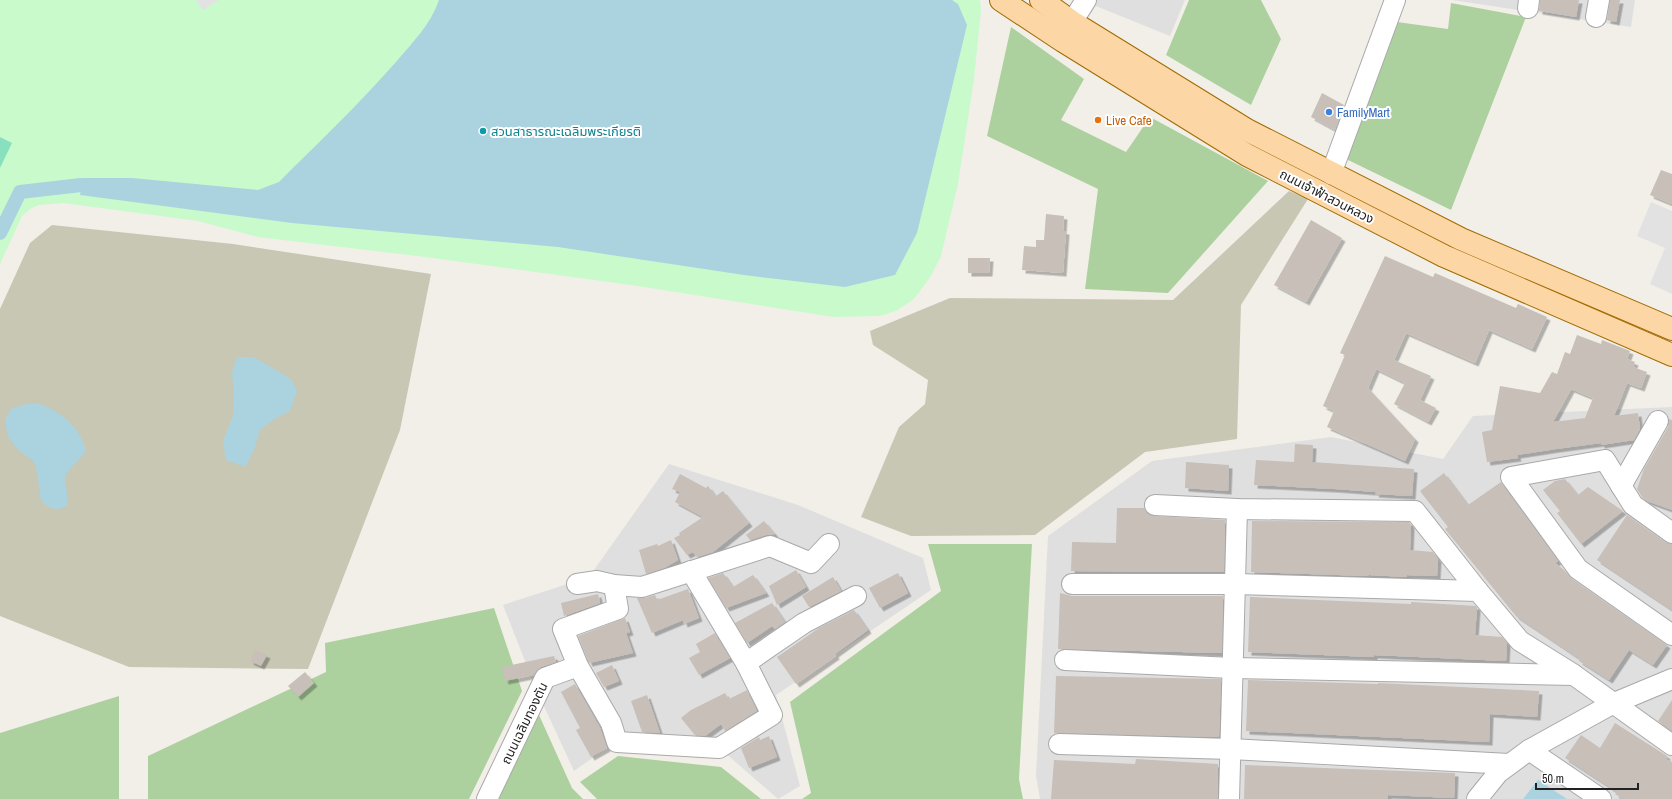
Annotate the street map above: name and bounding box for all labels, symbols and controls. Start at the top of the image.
place label: FamilyMart [1337,104,1390,121]
marker: FamilyMart [1324,107,1334,117]
place label: Live Cafe [1106,112,1152,129]
marker: Live Cafe [1093,115,1103,125]
place label: สวนสาธารณะเฉลิมพระเกียรติ [491,123,641,140]
marker: สวนสาธารณะเฉลิมพระเกียรติ [478,126,488,136]
street label: ถนนเจ้าฟ้าสวนหลวง [1277,165,1377,228]
street label: ถนนเฉลิมทองตัน [497,679,552,767]
scale bar [1536,765,1638,791]
text: 50 m [1542,771,1564,787]

